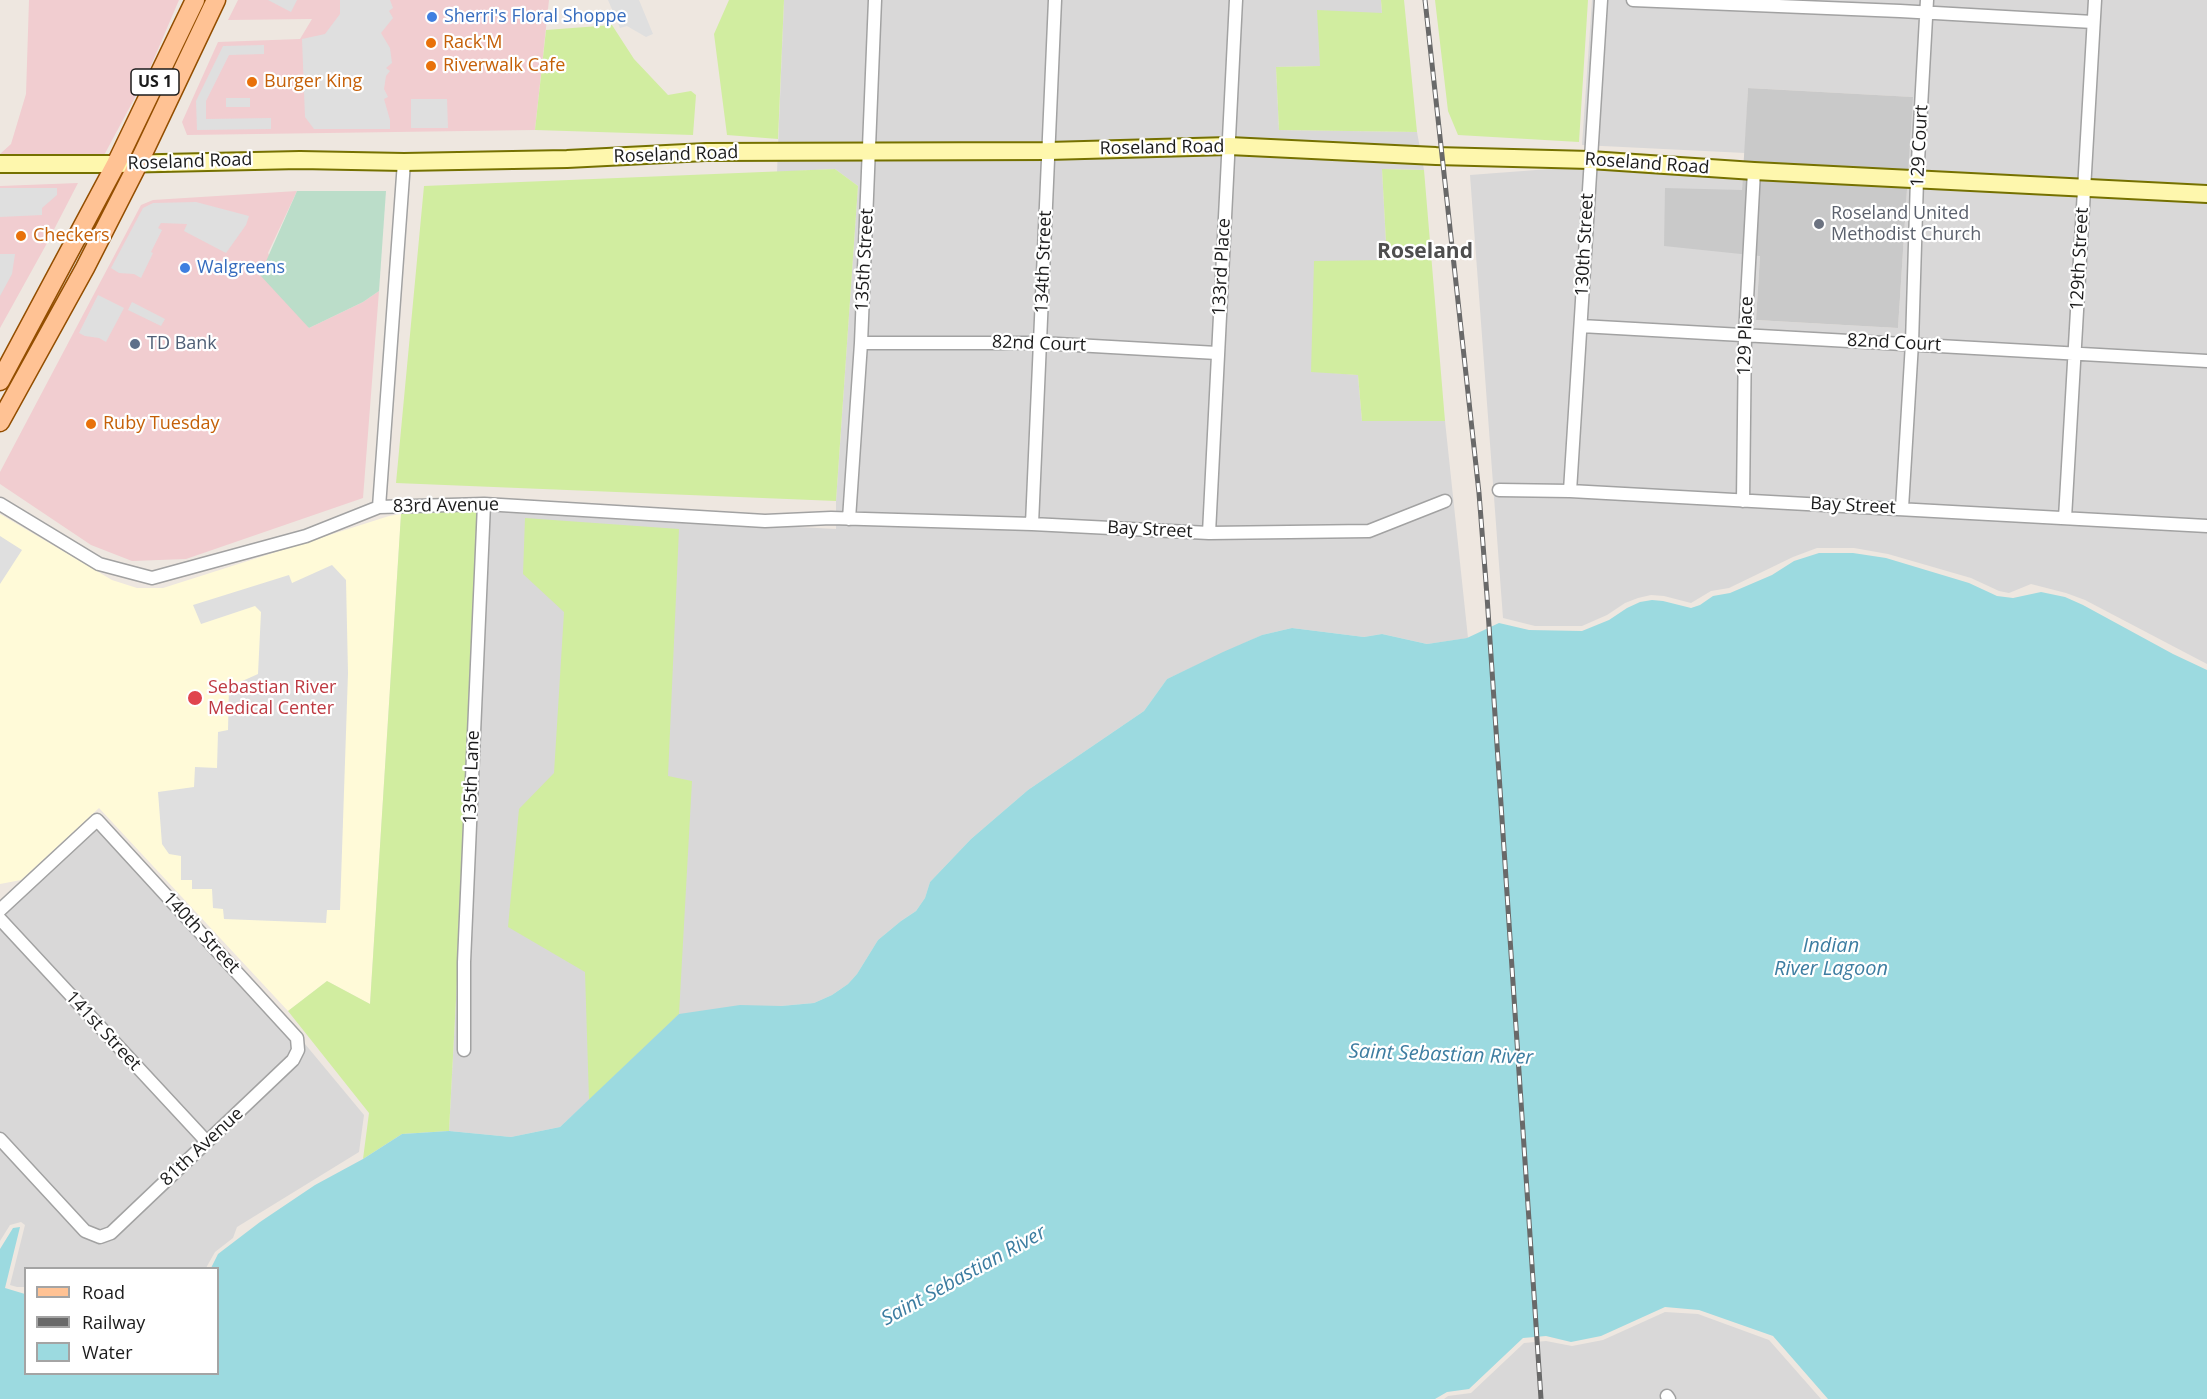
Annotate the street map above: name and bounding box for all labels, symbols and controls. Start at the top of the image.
place label: Sherri's Floral Shoppe [444,6,627,28]
marker: Sherri's Floral Shoppe [425,10,439,24]
place label: Rack'M [443,32,502,54]
marker: Rack'M [424,36,438,50]
place label: Riverwalk Cafe [443,55,565,77]
marker: Riverwalk Cafe [424,59,438,73]
road number: US 1 [131,69,179,95]
place label: Burger King [264,71,362,93]
marker: Burger King [245,75,259,89]
street label: 129 Court [1907,104,1933,188]
street label: Roseland Road [1099,136,1225,160]
street label: Roseland Road [613,142,739,168]
street label: Roseland Road [127,149,253,175]
street label: Roseland Road [1584,149,1710,179]
street label: 130th Street [1572,193,1598,297]
place label: Roseland United Methodist Church [1831,203,1981,246]
street label: 129th Street [2067,207,2093,311]
street label: 135th Street [852,208,878,312]
street label: 134th Street [1031,210,1057,314]
street label: 133rd Place [1209,217,1235,317]
marker: Roseland United Methodist Church [1812,217,1826,231]
place label: Checkers [33,225,110,247]
marker: Checkers [14,229,28,243]
district label: Roseland [1377,239,1473,265]
place label: Walgreens [197,257,285,279]
marker: Walgreens [178,261,192,275]
street label: 129 Place [1734,296,1758,376]
street label: 82nd Court [1846,330,1942,356]
street label: 82nd Court [992,332,1086,356]
place label: TD Bank [147,333,217,355]
marker: TD Bank [128,337,142,351]
place label: Ruby Tuesday [103,413,220,435]
marker: Ruby Tuesday [84,417,98,431]
street label: Bay Street [1810,493,1896,519]
street label: 83rd Avenue [393,494,499,518]
street label: Bay Street [1107,517,1193,543]
place label: Sebastian River Medical Center [208,677,336,720]
marker: Sebastian River Medical Center [186,689,204,707]
street label: 135th Lane [460,730,484,824]
street label: 140th Street [158,888,244,978]
water label: Indian River Lagoon [1774,934,1888,981]
street label: 141st Street [61,987,145,1075]
water label: Saint Sebastian River [1348,1040,1534,1070]
street label: 81th Avenue [156,1103,248,1191]
water label: Saint Sebastian River [878,1221,1050,1331]
legend [24,1267,219,1375]
text: Road [82,1280,125,1304]
text: Railway [82,1310,145,1334]
text: Water [82,1340,133,1364]

